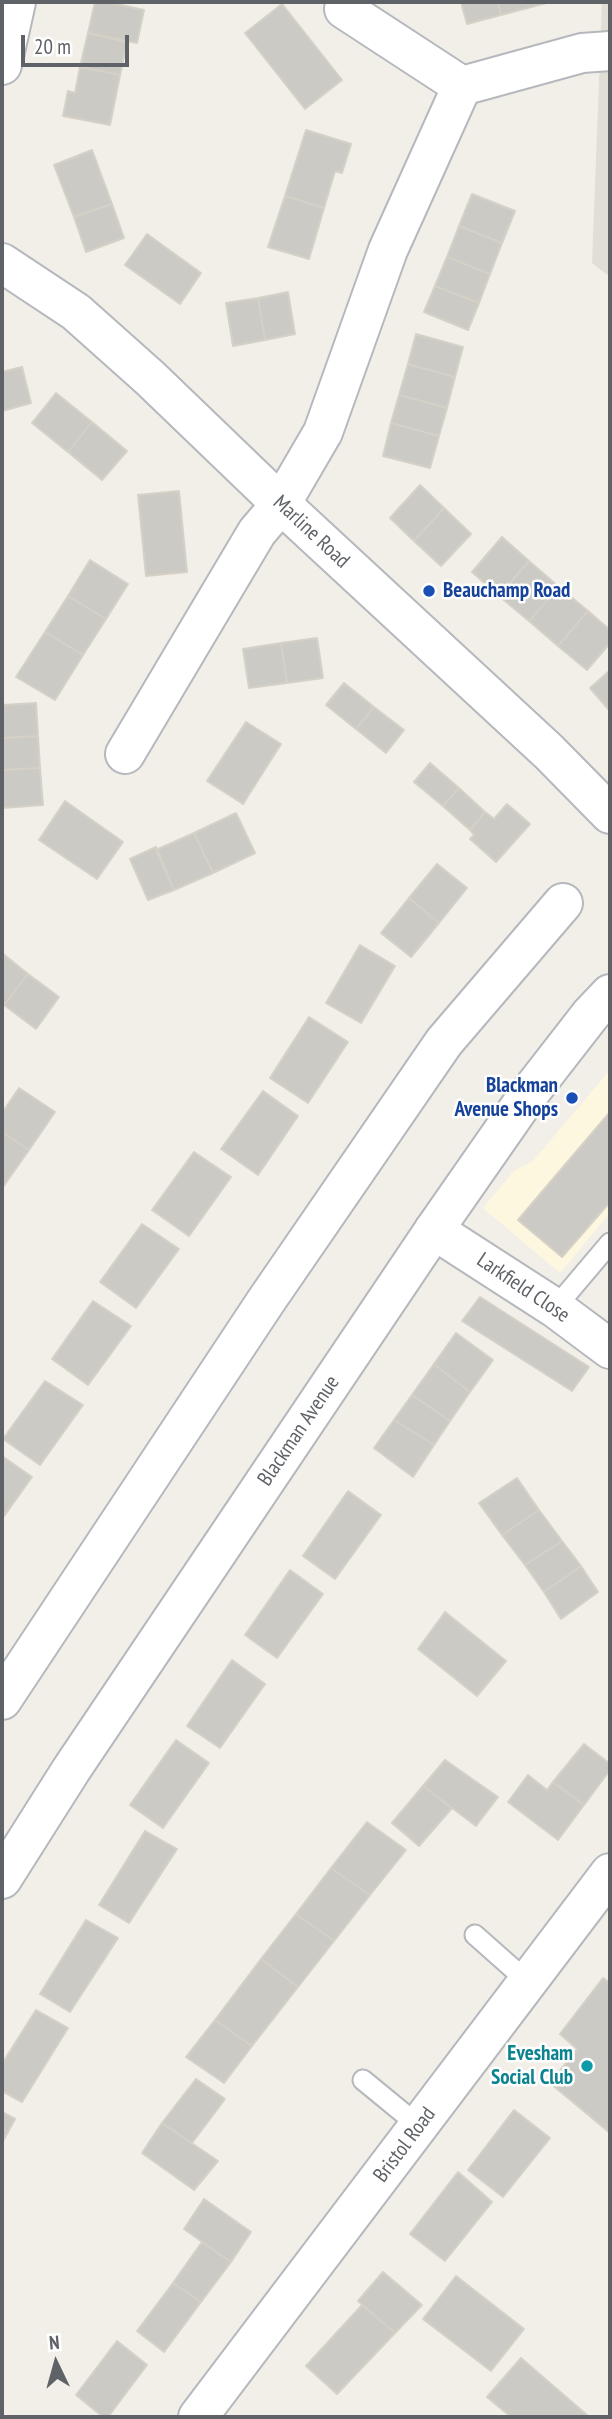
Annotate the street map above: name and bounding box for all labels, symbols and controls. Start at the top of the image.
scale bar [24,21,133,65]
text: 20 m [34,33,71,60]
street label: Marline Road [268,490,354,574]
place label: Beauchamp Road [443,578,570,604]
marker: Beauchamp Road [421,583,437,599]
place label: Blackman Avenue Shops [454,1073,558,1123]
marker: Blackman Avenue Shops [564,1090,580,1106]
street label: Larkfield Close [472,1248,574,1328]
street label: Blackman Avenue [253,1371,345,1491]
place label: Evesham Social Club [491,2041,573,2091]
marker: Evesham Social Club [579,2058,595,2074]
street label: Bristol Road [369,2103,441,2187]
north arrow [21,2328,91,2398]
text: N [48,2330,60,2354]

